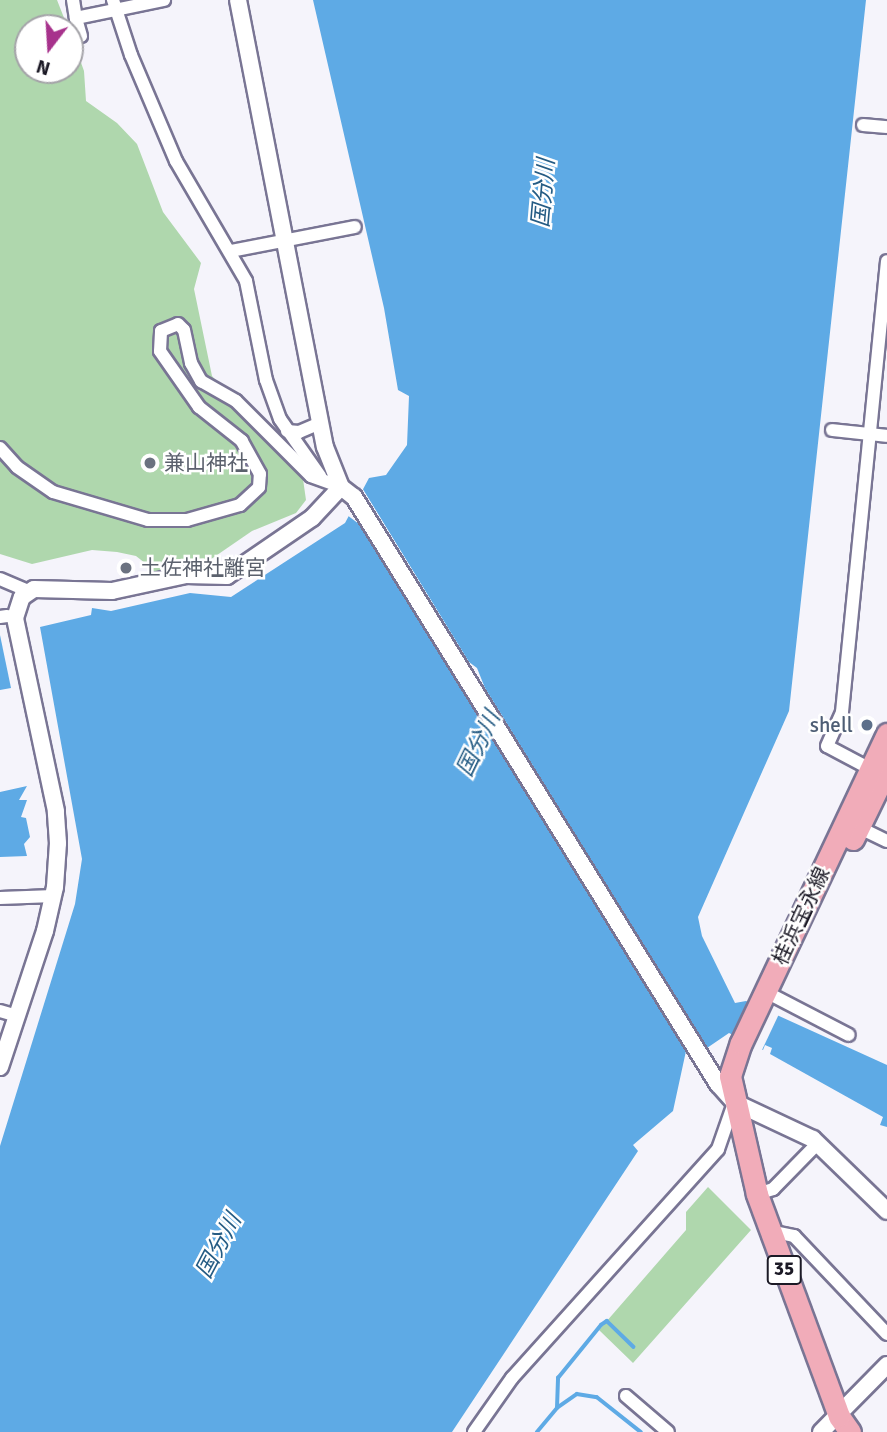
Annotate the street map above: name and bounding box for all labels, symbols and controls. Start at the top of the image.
north arrow [14,14,84,84]
text: N [34,54,53,81]
water label: 国分川 [527,157,561,229]
place label: 兼山神社 [164,450,248,476]
marker: 兼山神社 [142,455,158,471]
place label: 土佐神社離宮 [140,555,266,581]
marker: 土佐神社離宮 [118,560,134,576]
water label: 国分川 [451,707,507,781]
place label: shell [810,712,853,738]
marker: shell [859,717,875,733]
street label: 桂浜宝永線 [767,863,835,969]
water label: 国分川 [191,1209,247,1283]
road number: 35 [766,1254,802,1286]

